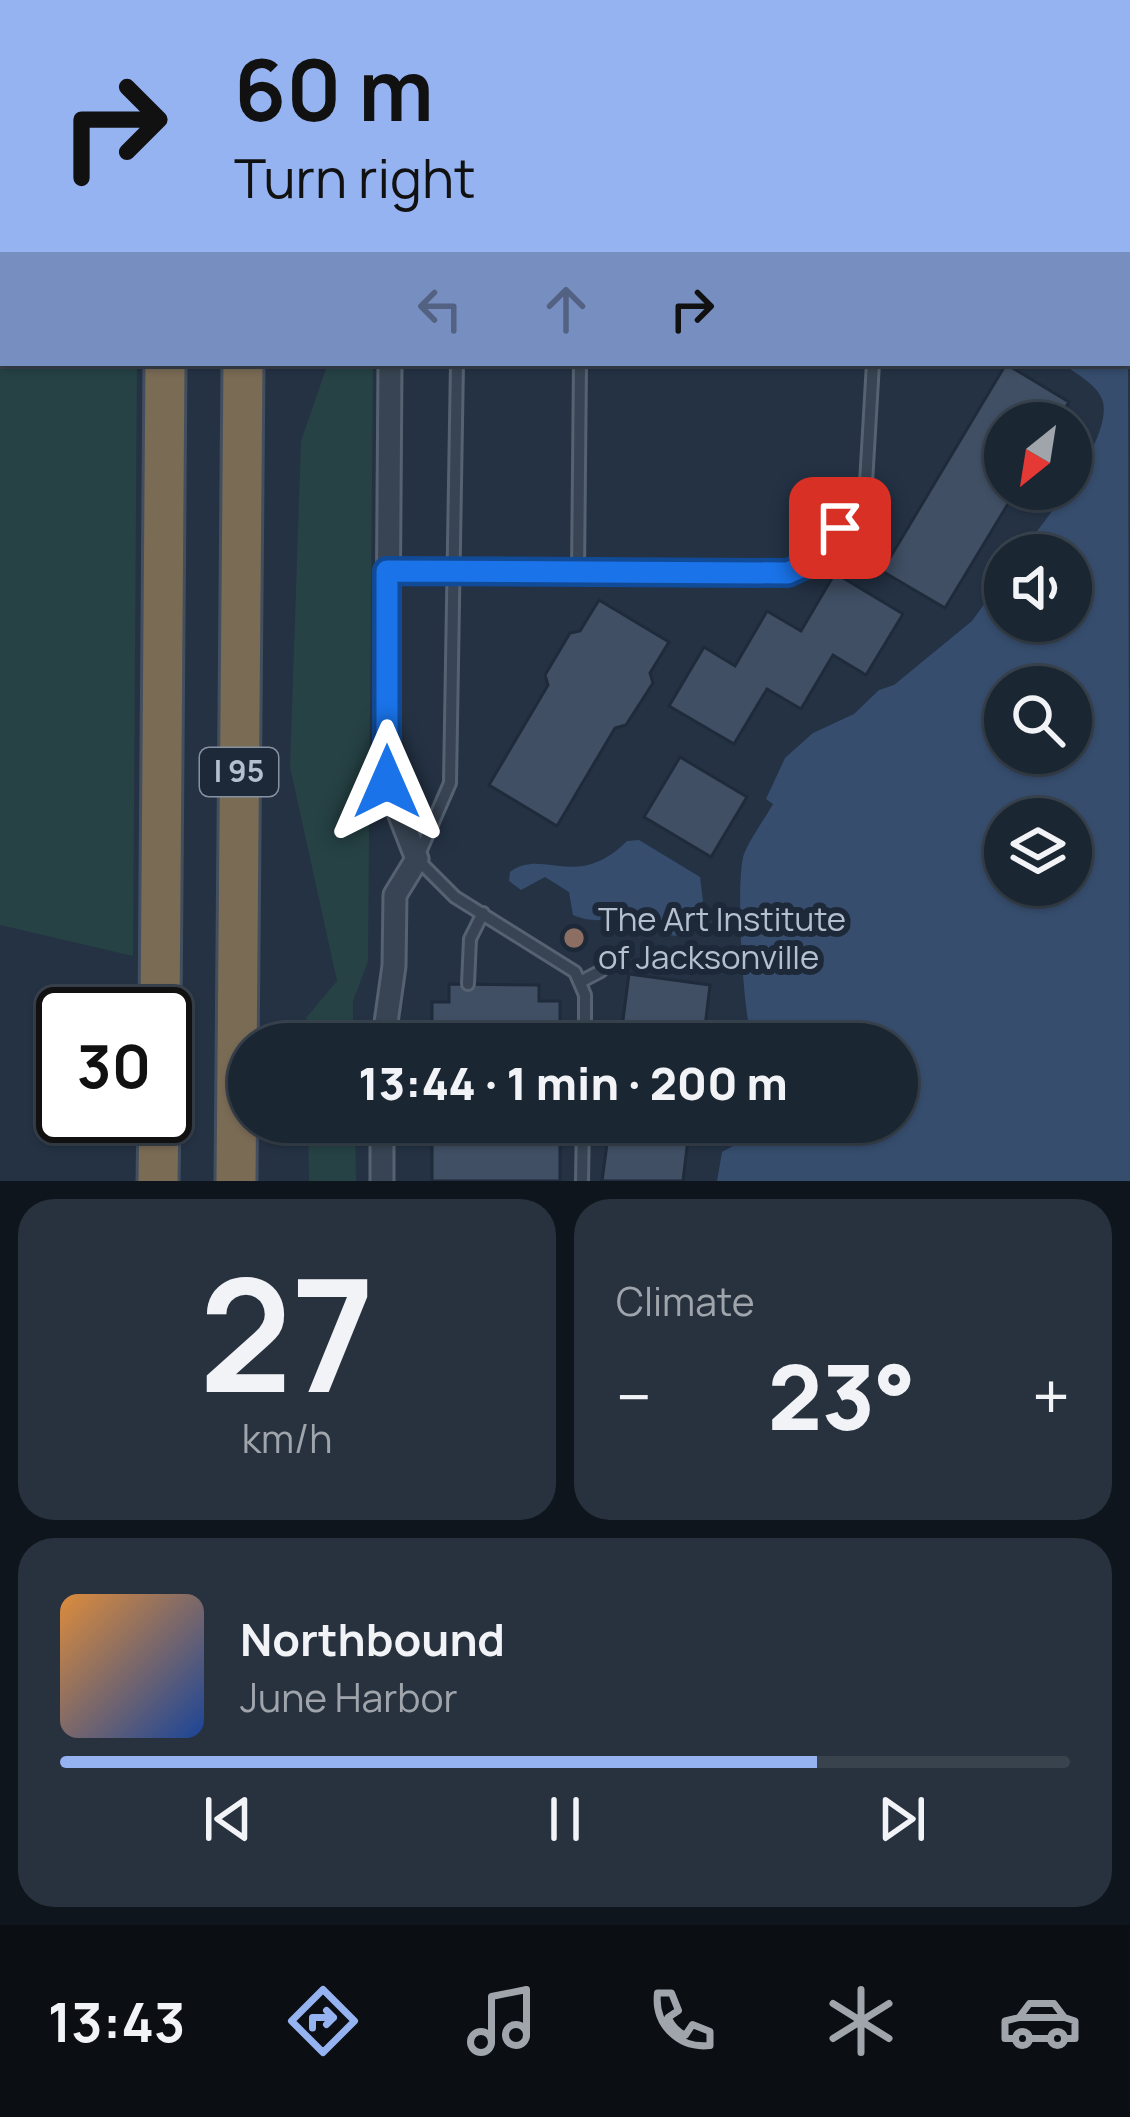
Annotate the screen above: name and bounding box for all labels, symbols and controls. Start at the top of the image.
text: 60 m [234,31,434,146]
icon: right [36,48,192,204]
text: Turn right [234,140,476,214]
icon: left [407,276,473,342]
icon: ahead [533,276,599,342]
icon: right [659,276,725,342]
north arrow [984,402,1092,510]
map controls [984,402,1092,906]
pin [789,477,891,579]
icon: arrive [807,495,873,561]
button: sound [984,534,1092,642]
button: search [984,666,1092,774]
position arrow [324,719,450,845]
road number: I 95 [200,748,278,796]
button: layers [984,798,1092,906]
place label: The Art Institute of Jacksonville [598,896,846,979]
marker: The Art Institute of Jacksonville [561,925,587,951]
speed limit sign: 30 [36,987,192,1143]
text: 13:44 · 1 min · 200 m [358,1052,788,1114]
text: 27 [199,1226,375,1439]
text: Climate [616,1274,755,1328]
text: 23° [768,1334,916,1457]
text: − [616,1351,652,1441]
text: + [1032,1351,1070,1441]
text: km/h [242,1411,332,1465]
text: Northbound [240,1608,505,1670]
text: June Harbor [240,1670,458,1724]
icon: previous [195,1786,261,1852]
icon: pause [532,1786,598,1852]
icon: next [869,1786,935,1852]
icon: directions [281,1979,365,2063]
icon: music [460,1979,544,2063]
icon: phone [640,1979,724,2063]
icon: climate [819,1979,903,2063]
icon: car [998,1979,1082,2063]
text: 13:43 [48,1984,185,2058]

